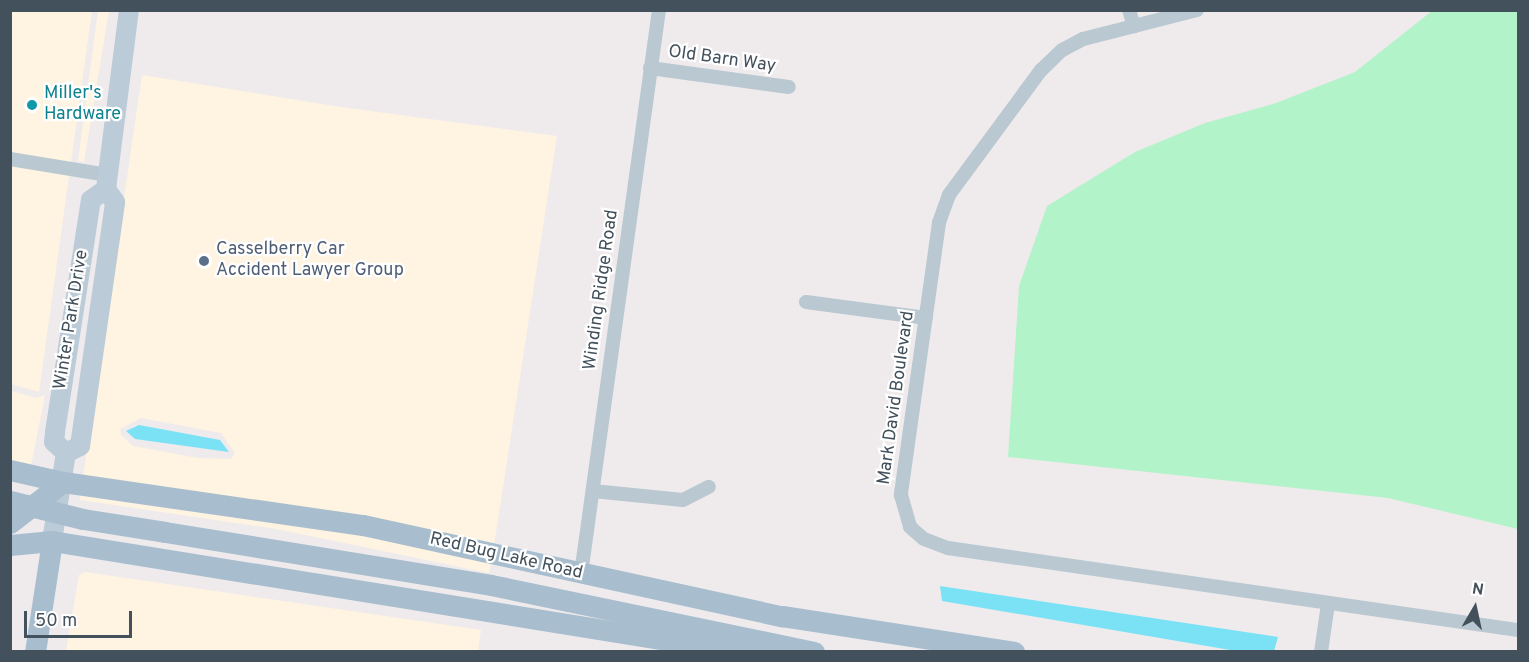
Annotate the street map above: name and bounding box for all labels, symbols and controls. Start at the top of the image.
street label: Old Barn Way [667,42,777,78]
place label: Miller's Hardware [44,84,121,127]
marker: Miller's Hardware [25,98,39,112]
street label: Winding Ridge Road [580,208,624,372]
place label: Casselberry Car Accident Lawyer Group [216,240,404,282]
street label: Winter Park Drive [50,249,94,391]
marker: Casselberry Car Accident Lawyer Group [197,254,211,268]
street label: Mark David Boulevard [874,310,920,486]
street label: Red Bug Lake Road [427,529,585,585]
north arrow [1445,578,1505,638]
text: N [1471,579,1485,601]
scale bar [27,599,135,637]
text: 50 m [35,610,77,633]

